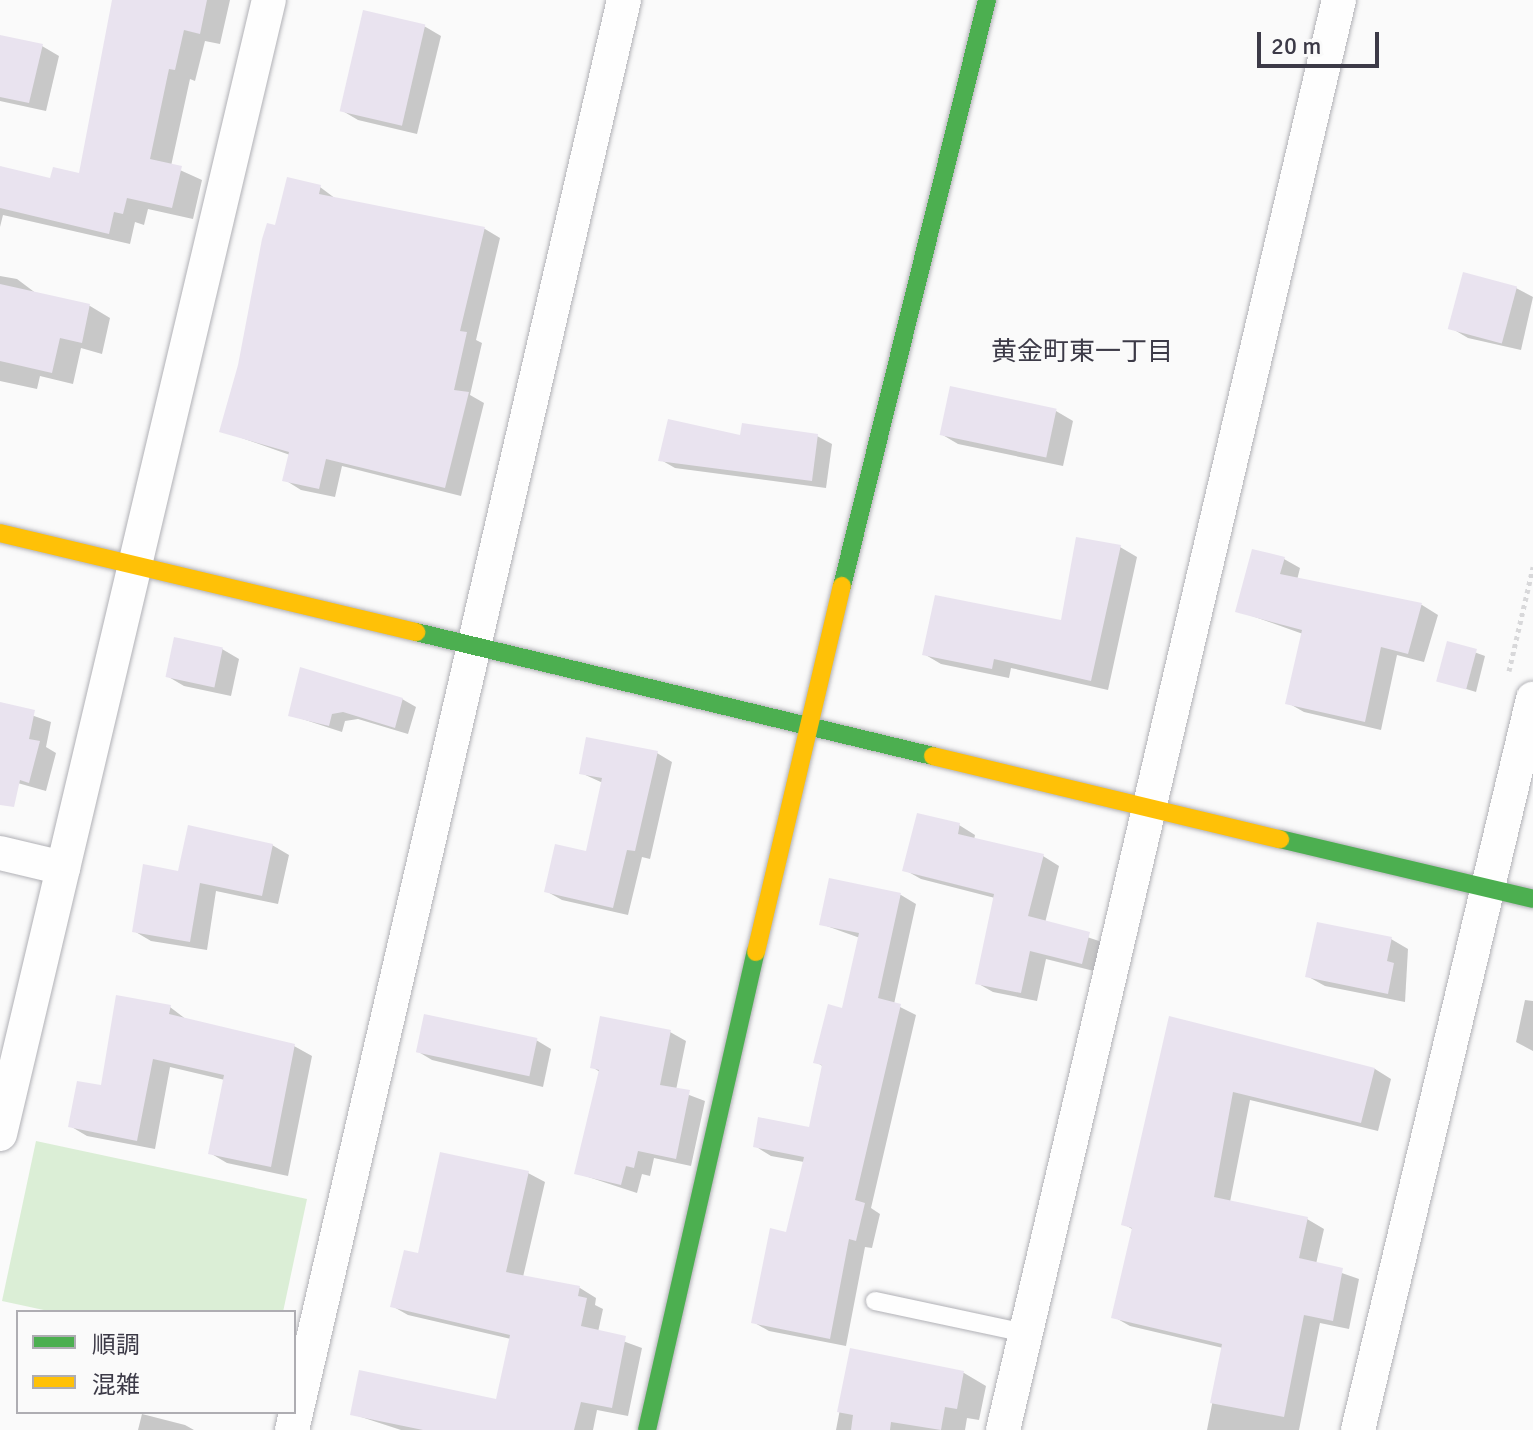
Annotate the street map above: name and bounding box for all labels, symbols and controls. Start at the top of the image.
scale bar [1261,16,1383,66]
text: 20 m [1271,31,1321,61]
district label: 黄金町東一丁目 [991,337,1173,369]
legend [16,1310,296,1414]
text: 順調 [92,1330,140,1360]
text: 混雑 [92,1370,140,1400]

